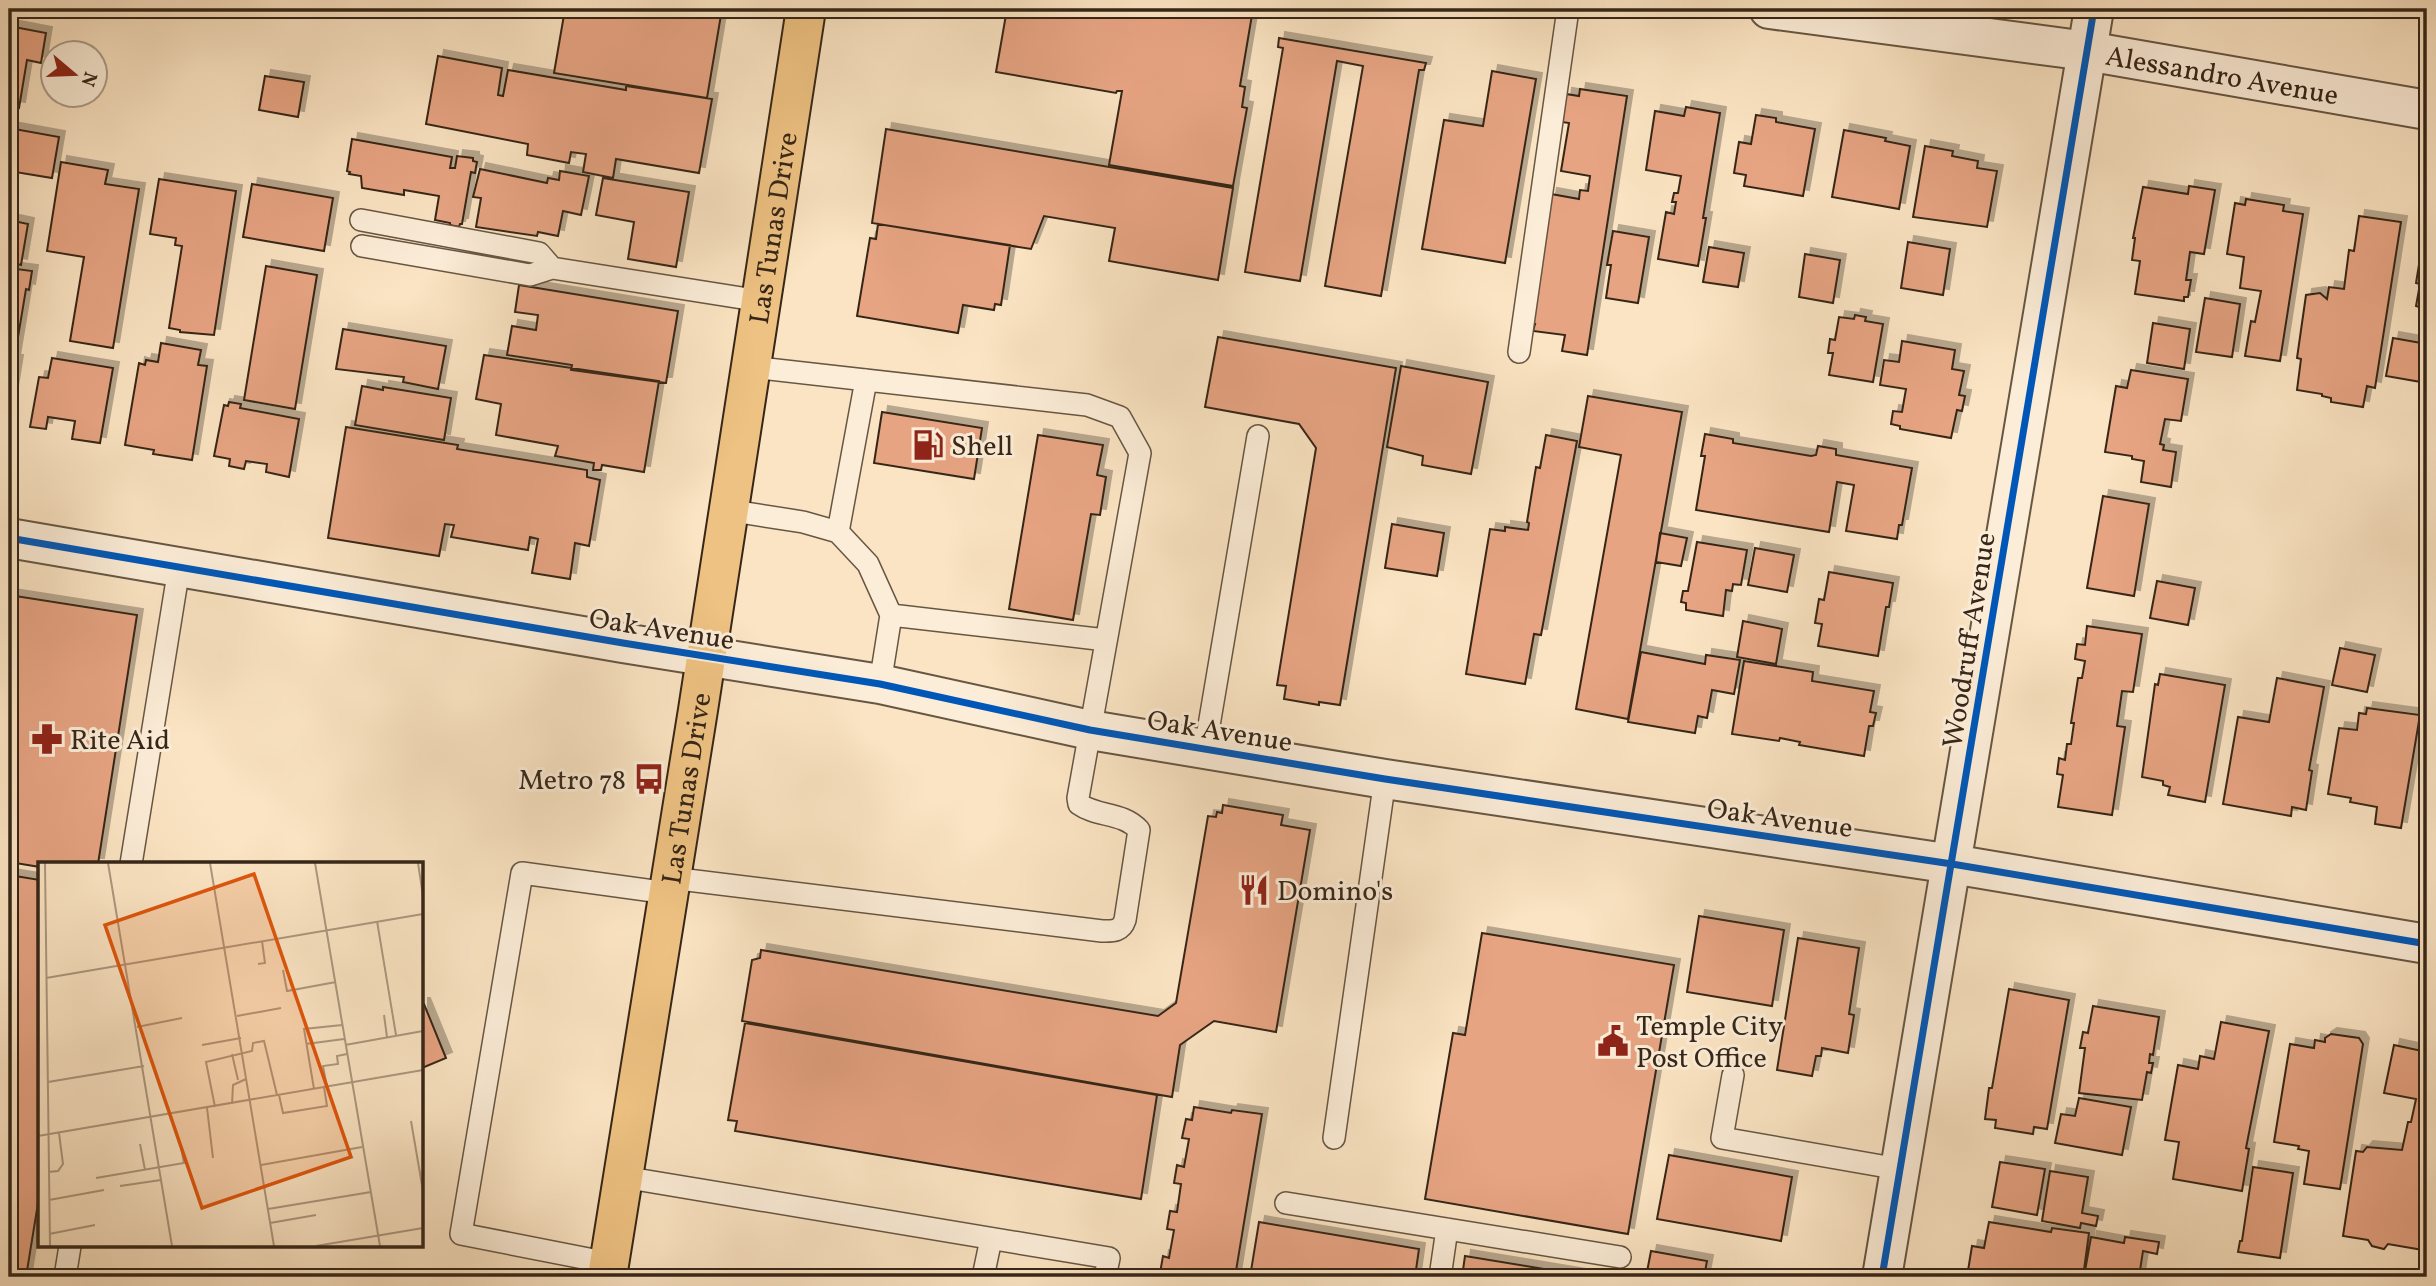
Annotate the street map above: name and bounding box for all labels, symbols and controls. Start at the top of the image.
north arrow [38,38,108,108]
street label: Alessandro Avenue [2102,38,2341,116]
text: N [74,68,103,90]
street label: Las Tunas Drive [741,130,809,327]
fuel station icon: Shell [911,428,945,462]
place label: Shell [951,428,1013,467]
street label: Woodruff Avenue [1934,530,2007,751]
street label: Oak Avenue [586,600,737,661]
street label: Las Tunas Drive [653,690,722,887]
street label: Oak Avenue [1144,702,1295,763]
pharmacy icon: Rite Aid [30,722,64,756]
place label: Rite Aid [70,722,170,761]
place label: Metro 78 [518,762,626,801]
bus stop icon: Metro 78 [632,762,666,796]
street label: Oak Avenue [1704,790,1855,849]
inset map [38,862,424,1248]
restaurant icon: Domino's [1237,873,1271,907]
place label: Domino's [1277,873,1393,912]
place label: Temple City Post Office [1636,1008,1783,1079]
public building icon: Temple City Post Office [1596,1024,1630,1058]

